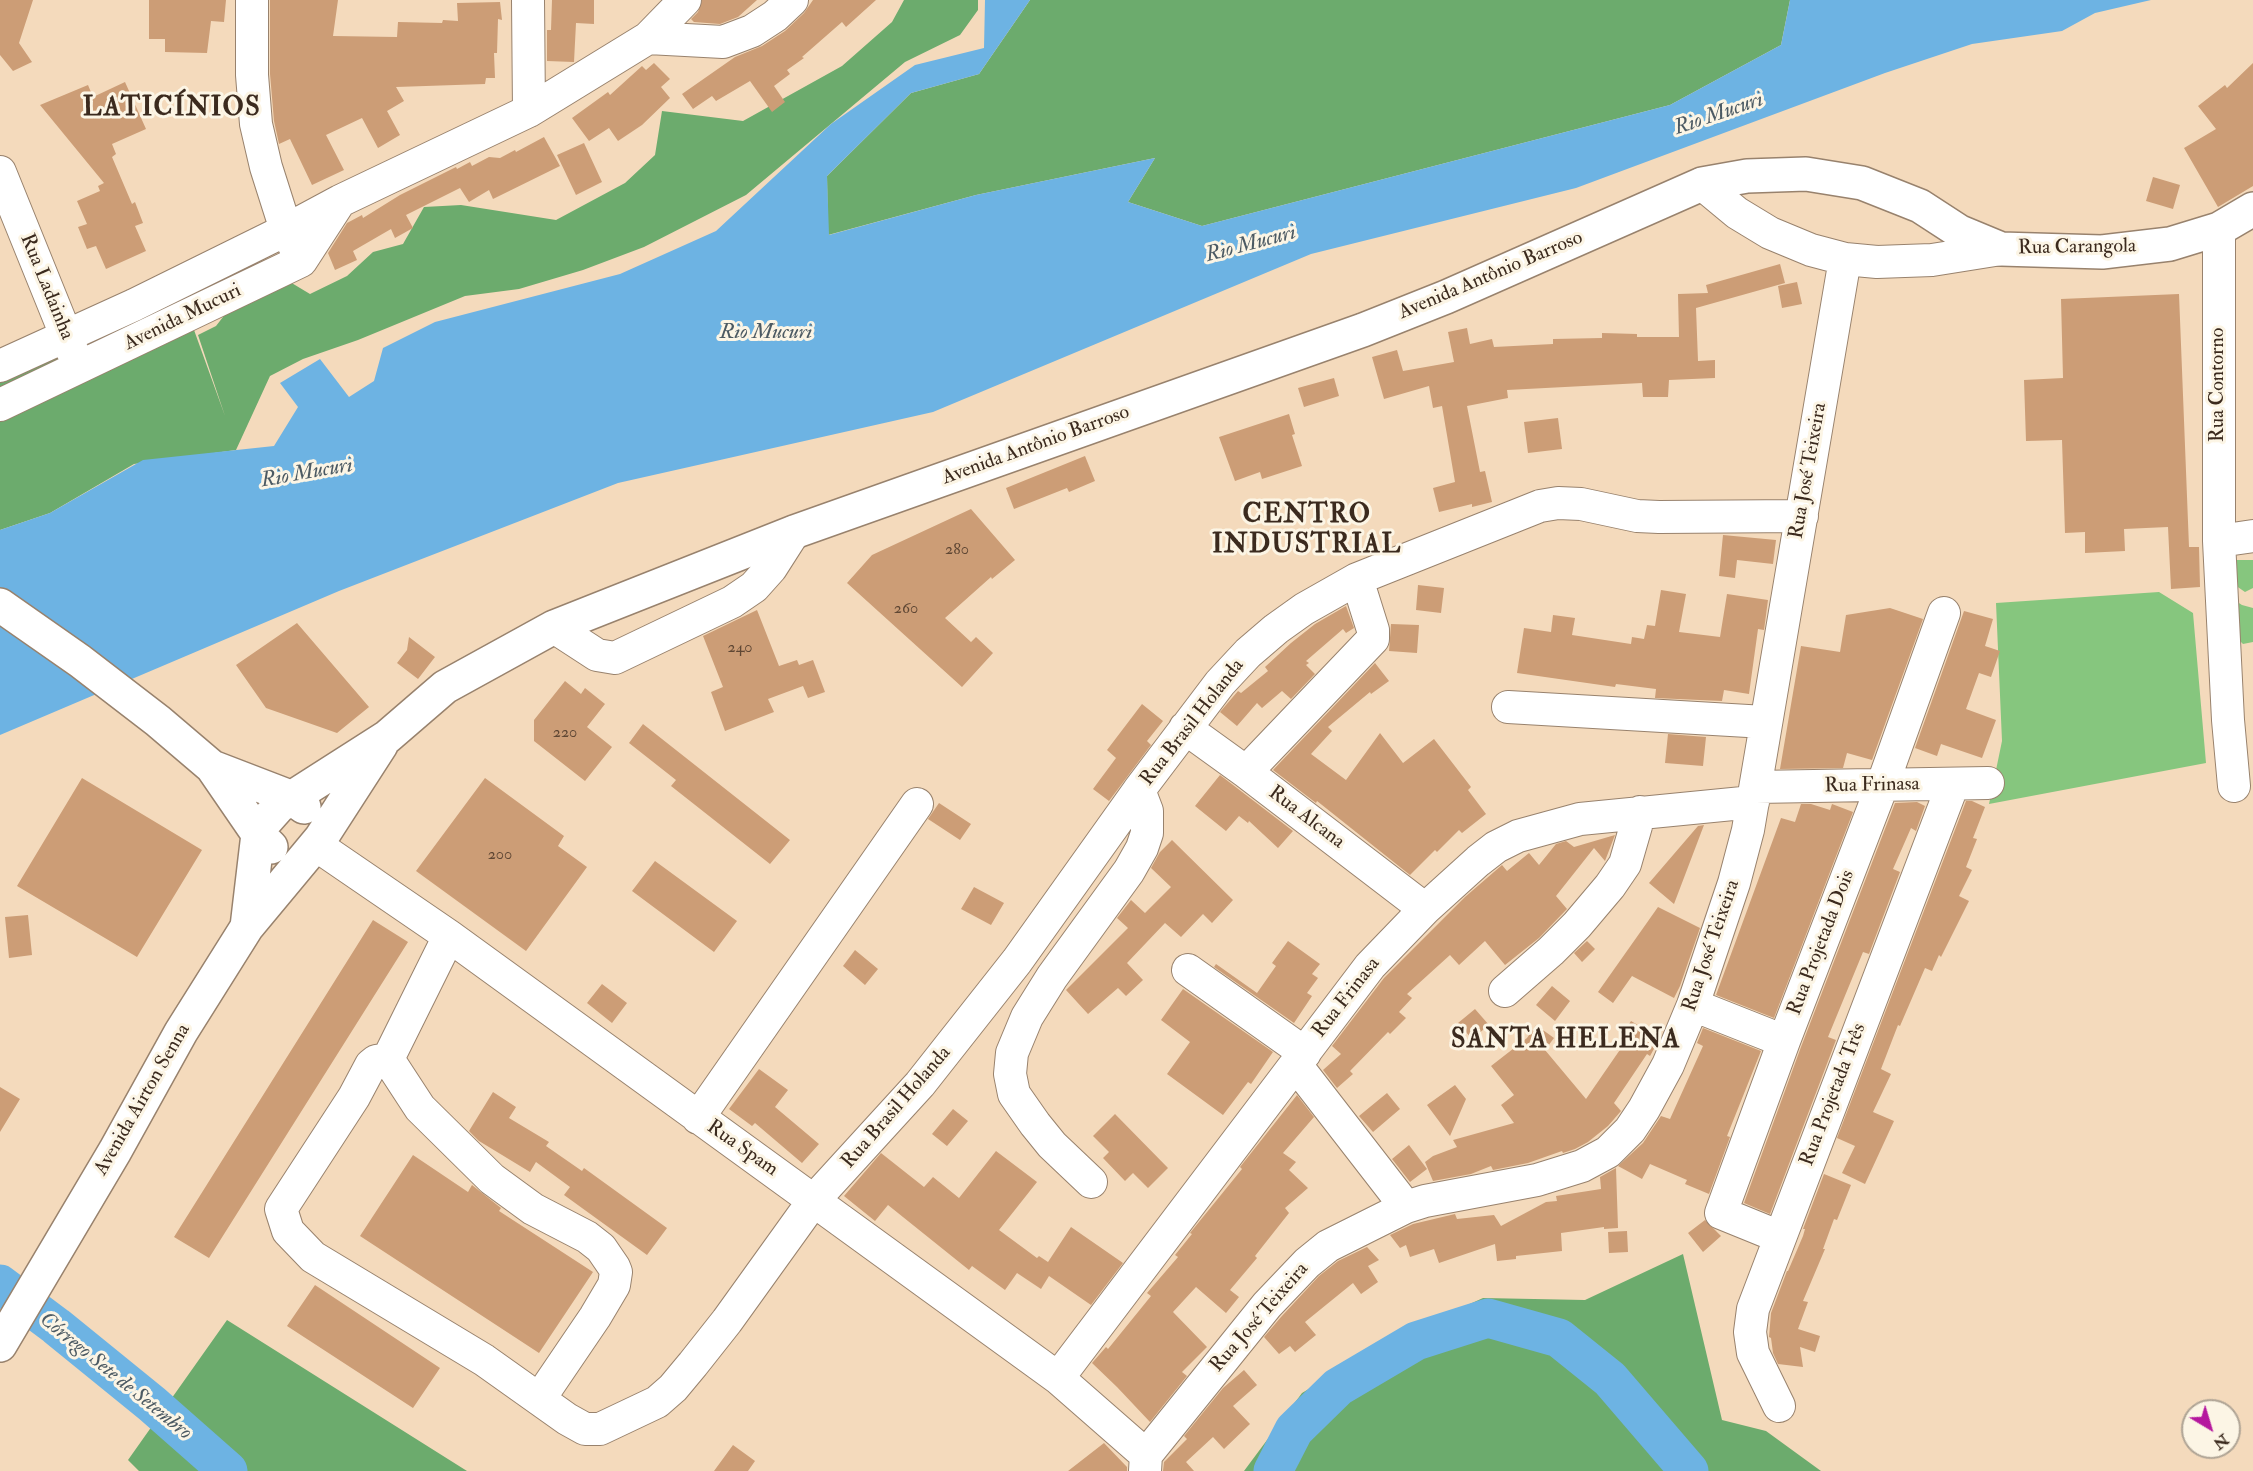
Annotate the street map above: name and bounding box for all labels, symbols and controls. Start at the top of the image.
water label: Rio Mucuri [1671,88,1767,142]
district label: LATICÍNIOS [83,93,261,125]
water label: Rio Mucuri [1203,221,1299,269]
street label: Avenida Antônio Barroso [1395,226,1587,326]
street label: Rua Ladainha [14,231,78,343]
street label: Rua Carangola [2018,235,2136,261]
street label: Avenida Mucuri [120,279,246,357]
water label: Rio Mucuri [720,320,812,346]
street label: Rua Contorno [2207,328,2231,442]
street label: Avenida Antônio Barroso [939,401,1133,491]
street label: Rua José Teixeira [1785,401,1833,541]
water label: Rio Mucuri [259,454,355,494]
district label: CENTRO INDUSTRIAL [1212,500,1402,562]
house number: 280 [945,541,969,561]
house number: 260 [894,600,918,620]
house number: 240 [728,639,752,659]
street label: Rua Brasil Holanda [1136,655,1250,791]
house number: 220 [553,724,577,744]
street label: Rua Frinasa [1824,773,1920,799]
street label: Rua Alcana [1263,781,1349,855]
house number: 200 [488,846,512,866]
street label: Rua Projetada Dois [1783,867,1861,1019]
street label: Rua José Teixeira [1678,877,1746,1015]
street label: Rua Frinasa [1308,953,1386,1043]
street label: Avenida Airton Senna [90,1020,196,1180]
street label: Rua Projetada Três [1796,1020,1872,1170]
district label: SANTA HELENA [1451,1025,1681,1057]
street label: Rua Brasil Holanda [837,1042,957,1174]
street label: Rua Spam [702,1116,782,1182]
street label: Rua José Teixeira [1206,1258,1314,1378]
water label: Córrego Sete de Setembro [34,1308,196,1446]
north arrow [2181,1399,2241,1459]
text: N [2209,1429,2233,1454]

